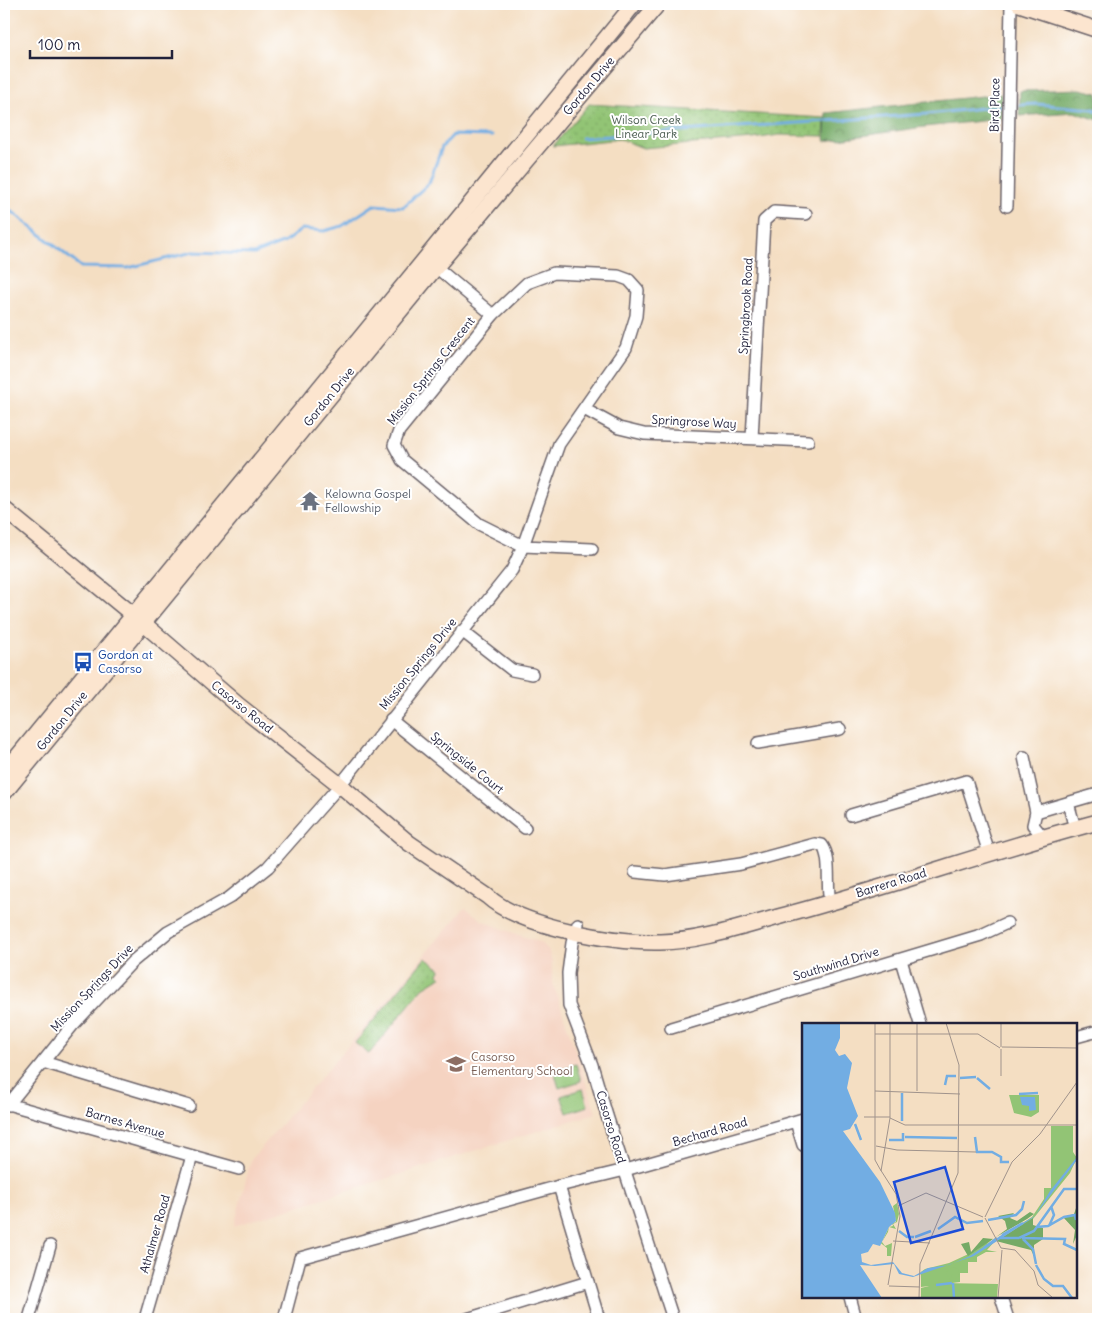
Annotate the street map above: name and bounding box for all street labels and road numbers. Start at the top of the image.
street label: Gordon Drive [560,53,618,118]
street label: Bird Place [987,78,1002,132]
street label: Springbrook Road [735,257,756,355]
street label: Mission Springs Crescent [384,314,477,428]
street label: Gordon Drive [300,364,357,429]
street label: Springrose Way [651,412,737,431]
street label: Mission Springs Drive [376,615,459,713]
street label: Casorso Road [208,677,276,736]
street label: Gordon Drive [33,688,90,753]
street label: Springside Court [428,729,507,797]
street label: Barrera Road [854,865,928,900]
street label: Mission Springs Drive [47,941,136,1034]
street label: Southwind Drive [791,943,880,984]
street label: Casorso Road [593,1089,630,1165]
street label: Barnes Avenue [84,1104,166,1141]
street label: Bechard Road [671,1114,749,1149]
street label: Athalmer Road [136,1193,173,1275]

